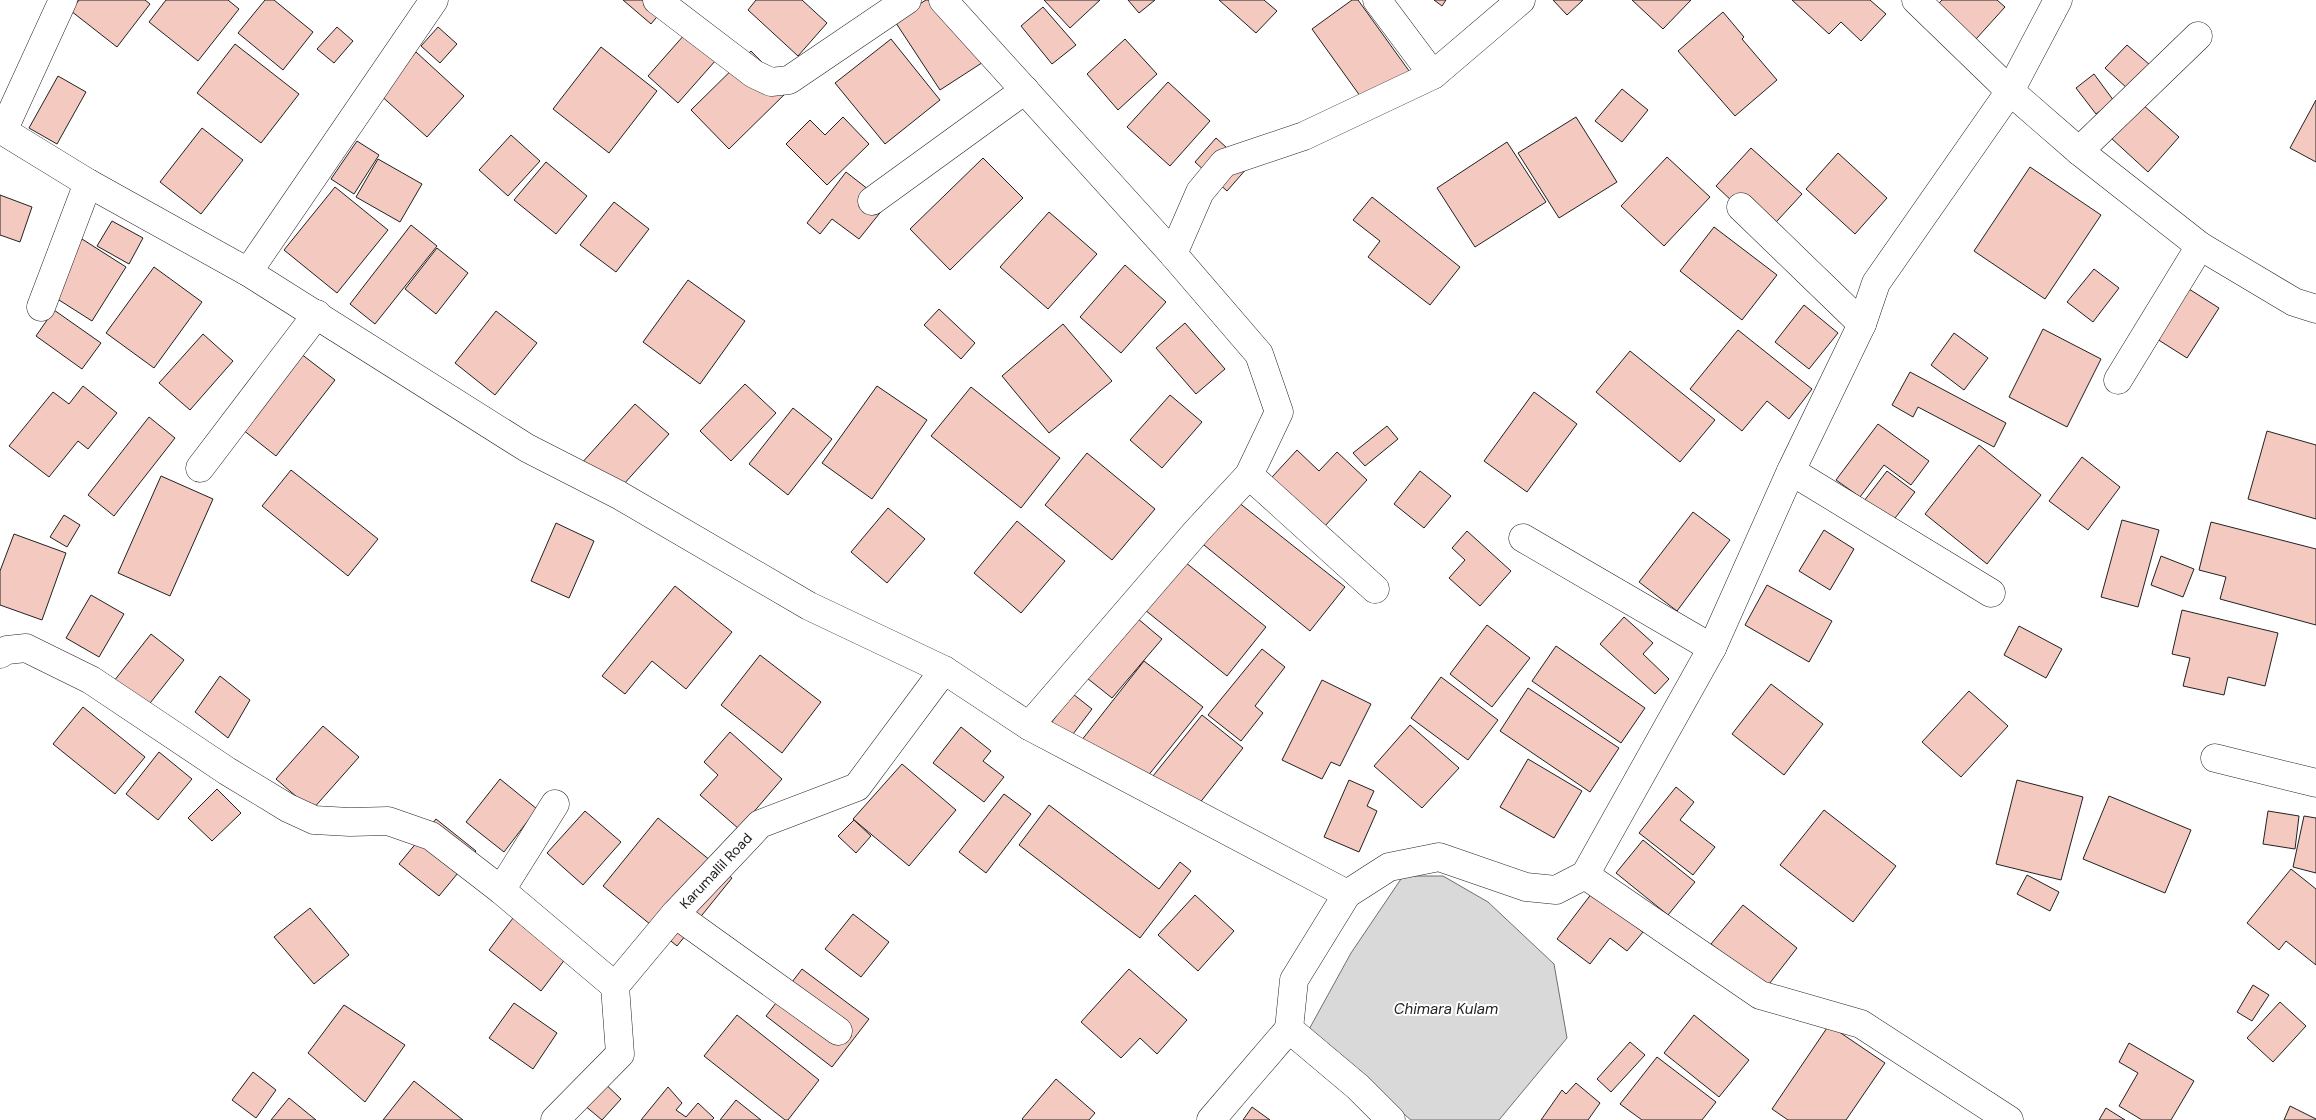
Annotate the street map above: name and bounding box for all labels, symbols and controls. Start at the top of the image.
street label: Karumallil Road [676,829,756,913]
water label: Chimara Kulam [1394,999,1498,1019]

